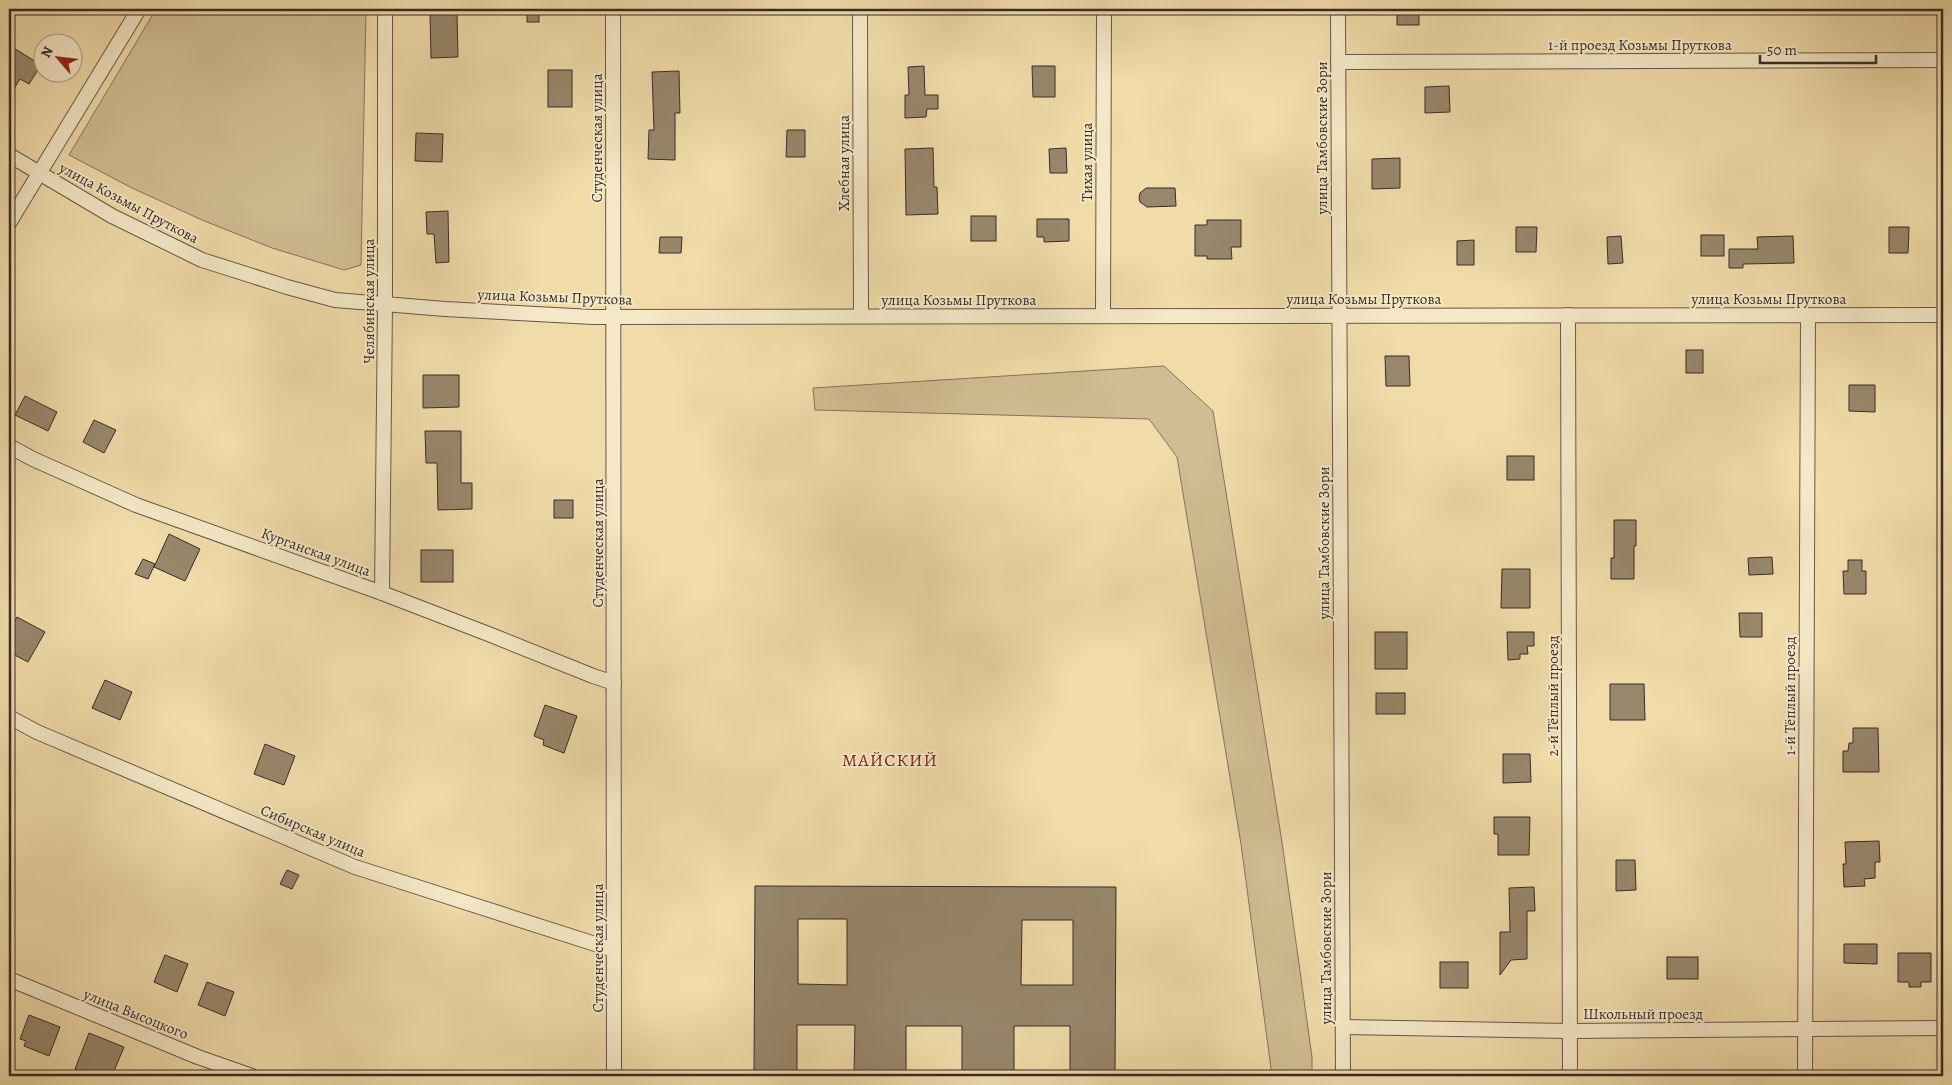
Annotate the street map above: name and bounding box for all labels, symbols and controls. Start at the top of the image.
north arrow [32,32,82,82]
scale bar [1760,32,1876,64]
street label: 1-й проезд Козьмы Пруткова [1548,35,1732,55]
text: 50 m [1767,40,1797,60]
text: N [36,43,58,61]
street label: улица Тамбовские Зори [1312,61,1332,216]
street label: Студенческая улица [587,73,607,203]
street label: Хлебная улица [834,115,854,211]
street label: Тихая улица [1077,122,1097,202]
street label: улица Козьмы Пруткова [55,157,202,248]
street label: Челябинская улица [359,238,379,364]
street label: улица Козьмы Пруткова [476,284,633,310]
street label: улица Козьмы Пруткова [1286,289,1442,309]
street label: улица Козьмы Пруткова [1691,289,1847,309]
street label: улица Козьмы Пруткова [881,290,1037,310]
street label: улица Тамбовские Зори [1314,466,1334,621]
street label: Студенческая улица [588,478,608,608]
street label: Курганская улица [258,523,374,581]
street label: 2-й Тёплый проезд [1543,635,1563,757]
street label: 1-й Тёплый проезд [1780,636,1800,756]
district label: МАЙСКИЙ [842,748,938,772]
street label: Сибирская улица [258,800,368,862]
street label: улица Тамбовские Зори [1316,871,1336,1026]
street label: Студенческая улица [588,883,608,1013]
street label: улица Высоцкого [80,984,191,1044]
street label: Школьный проезд [1583,1004,1703,1024]

